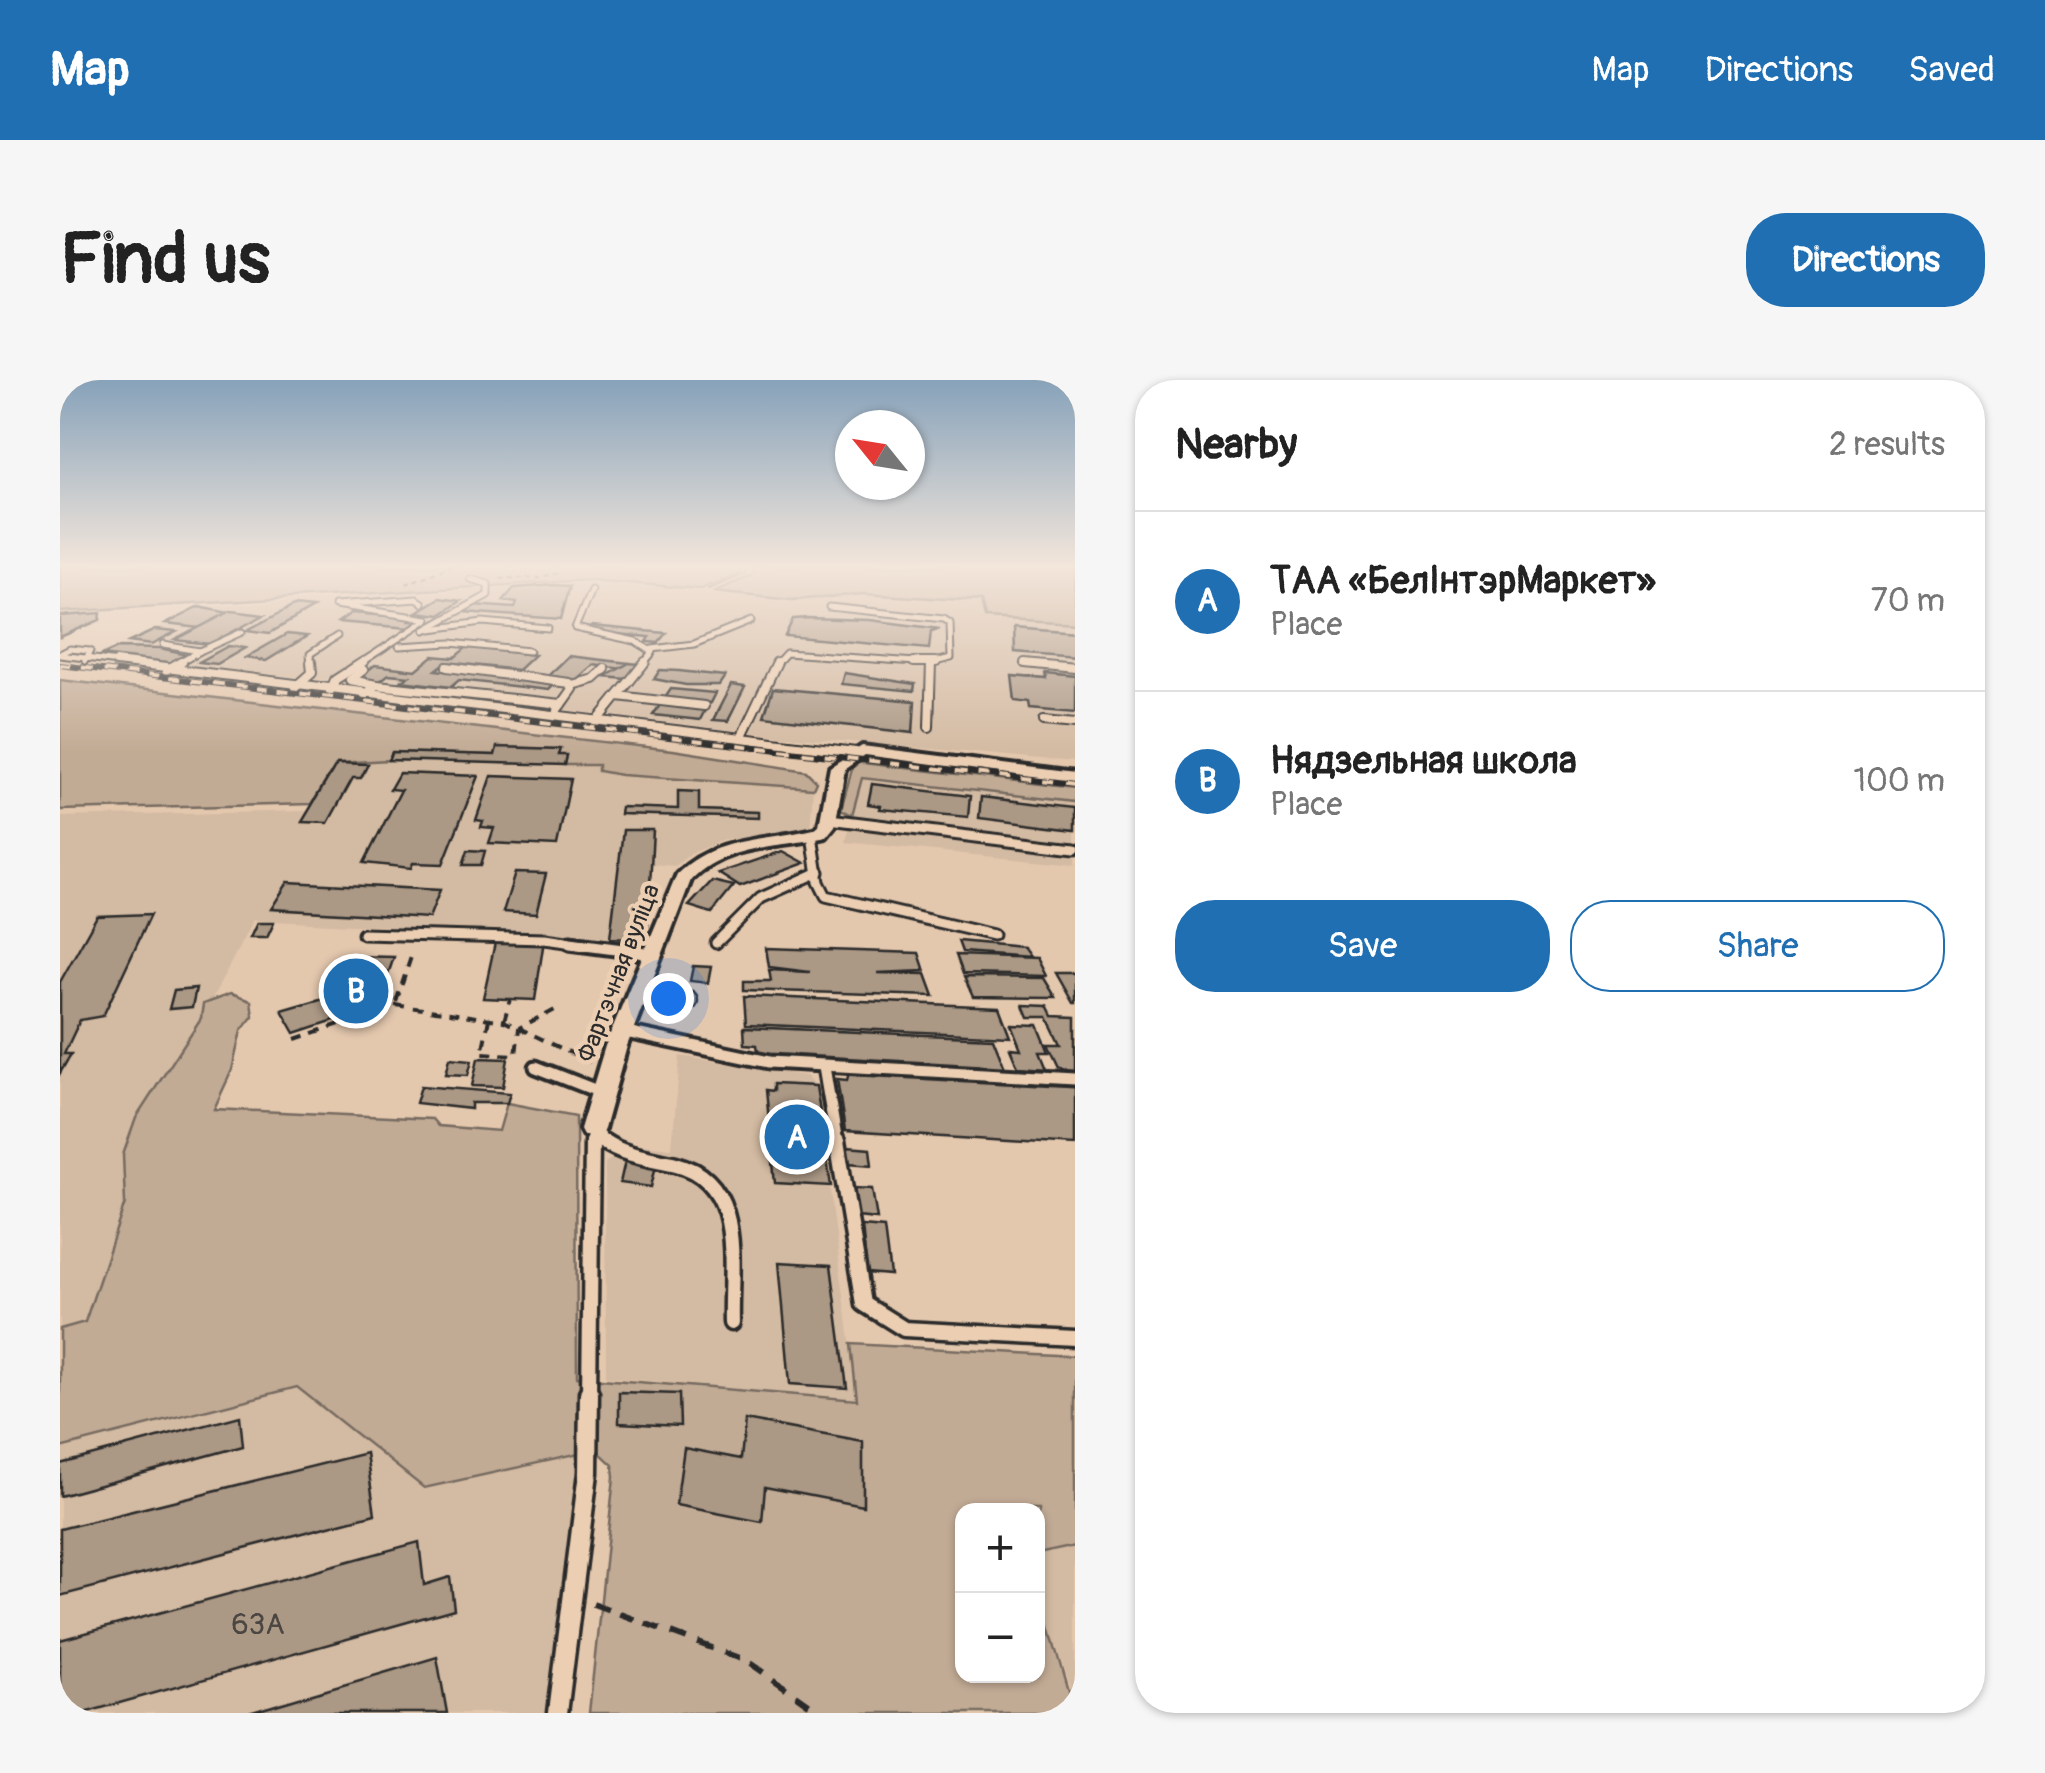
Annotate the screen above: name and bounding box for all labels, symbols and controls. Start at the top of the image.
text: Map [50,40,130,100]
text: Map [1592,48,1650,92]
text: Directions [1705,48,1853,92]
text: Saved [1908,48,1995,92]
button: Directions [1746,213,1985,307]
text: Find us [60,216,270,304]
north arrow [835,410,925,500]
text: Nearby [1175,419,1297,471]
text: 2 results [1829,425,1945,465]
text: ТАА «БелІнтэрМаркет» [1270,557,1656,605]
text: A [1197,581,1218,621]
text: 70 m [1871,581,1945,621]
text: Place [1270,605,1342,645]
text: Нядзельная школа [1270,737,1577,785]
text: B [1198,761,1217,801]
text: 100 m [1853,761,1945,801]
text: Place [1270,785,1342,825]
street label: Фартэчная вуліца [571,880,667,1066]
button: Save [1175,900,1550,992]
button: Share [1570,900,1945,992]
pin: B [324,954,388,1028]
your location [643,973,694,1024]
pin: A [764,1100,830,1174]
map controls [955,1503,1045,1683]
button: + [955,1503,1045,1593]
button: − [955,1593,1045,1683]
house number: 63А [231,1606,285,1643]

